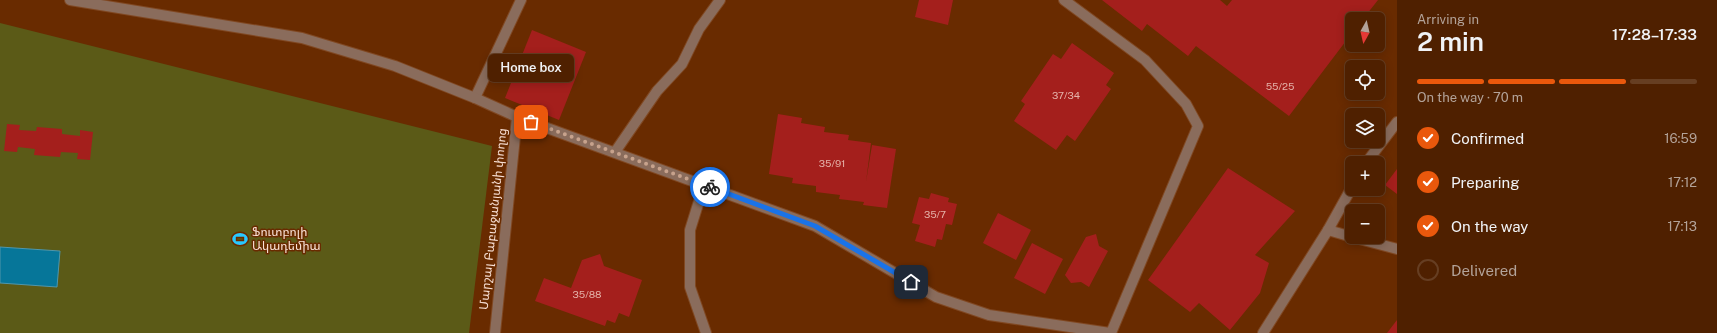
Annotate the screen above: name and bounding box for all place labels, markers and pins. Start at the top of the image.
callout: Home box [488,54,574,82]
pin [514,105,548,139]
place label: Ֆուտբոլի Ակադեմիա [252,225,321,253]
sports icon: Ֆուտբոլի Ակադեմիա [231,230,249,248]
pin [894,265,928,299]

